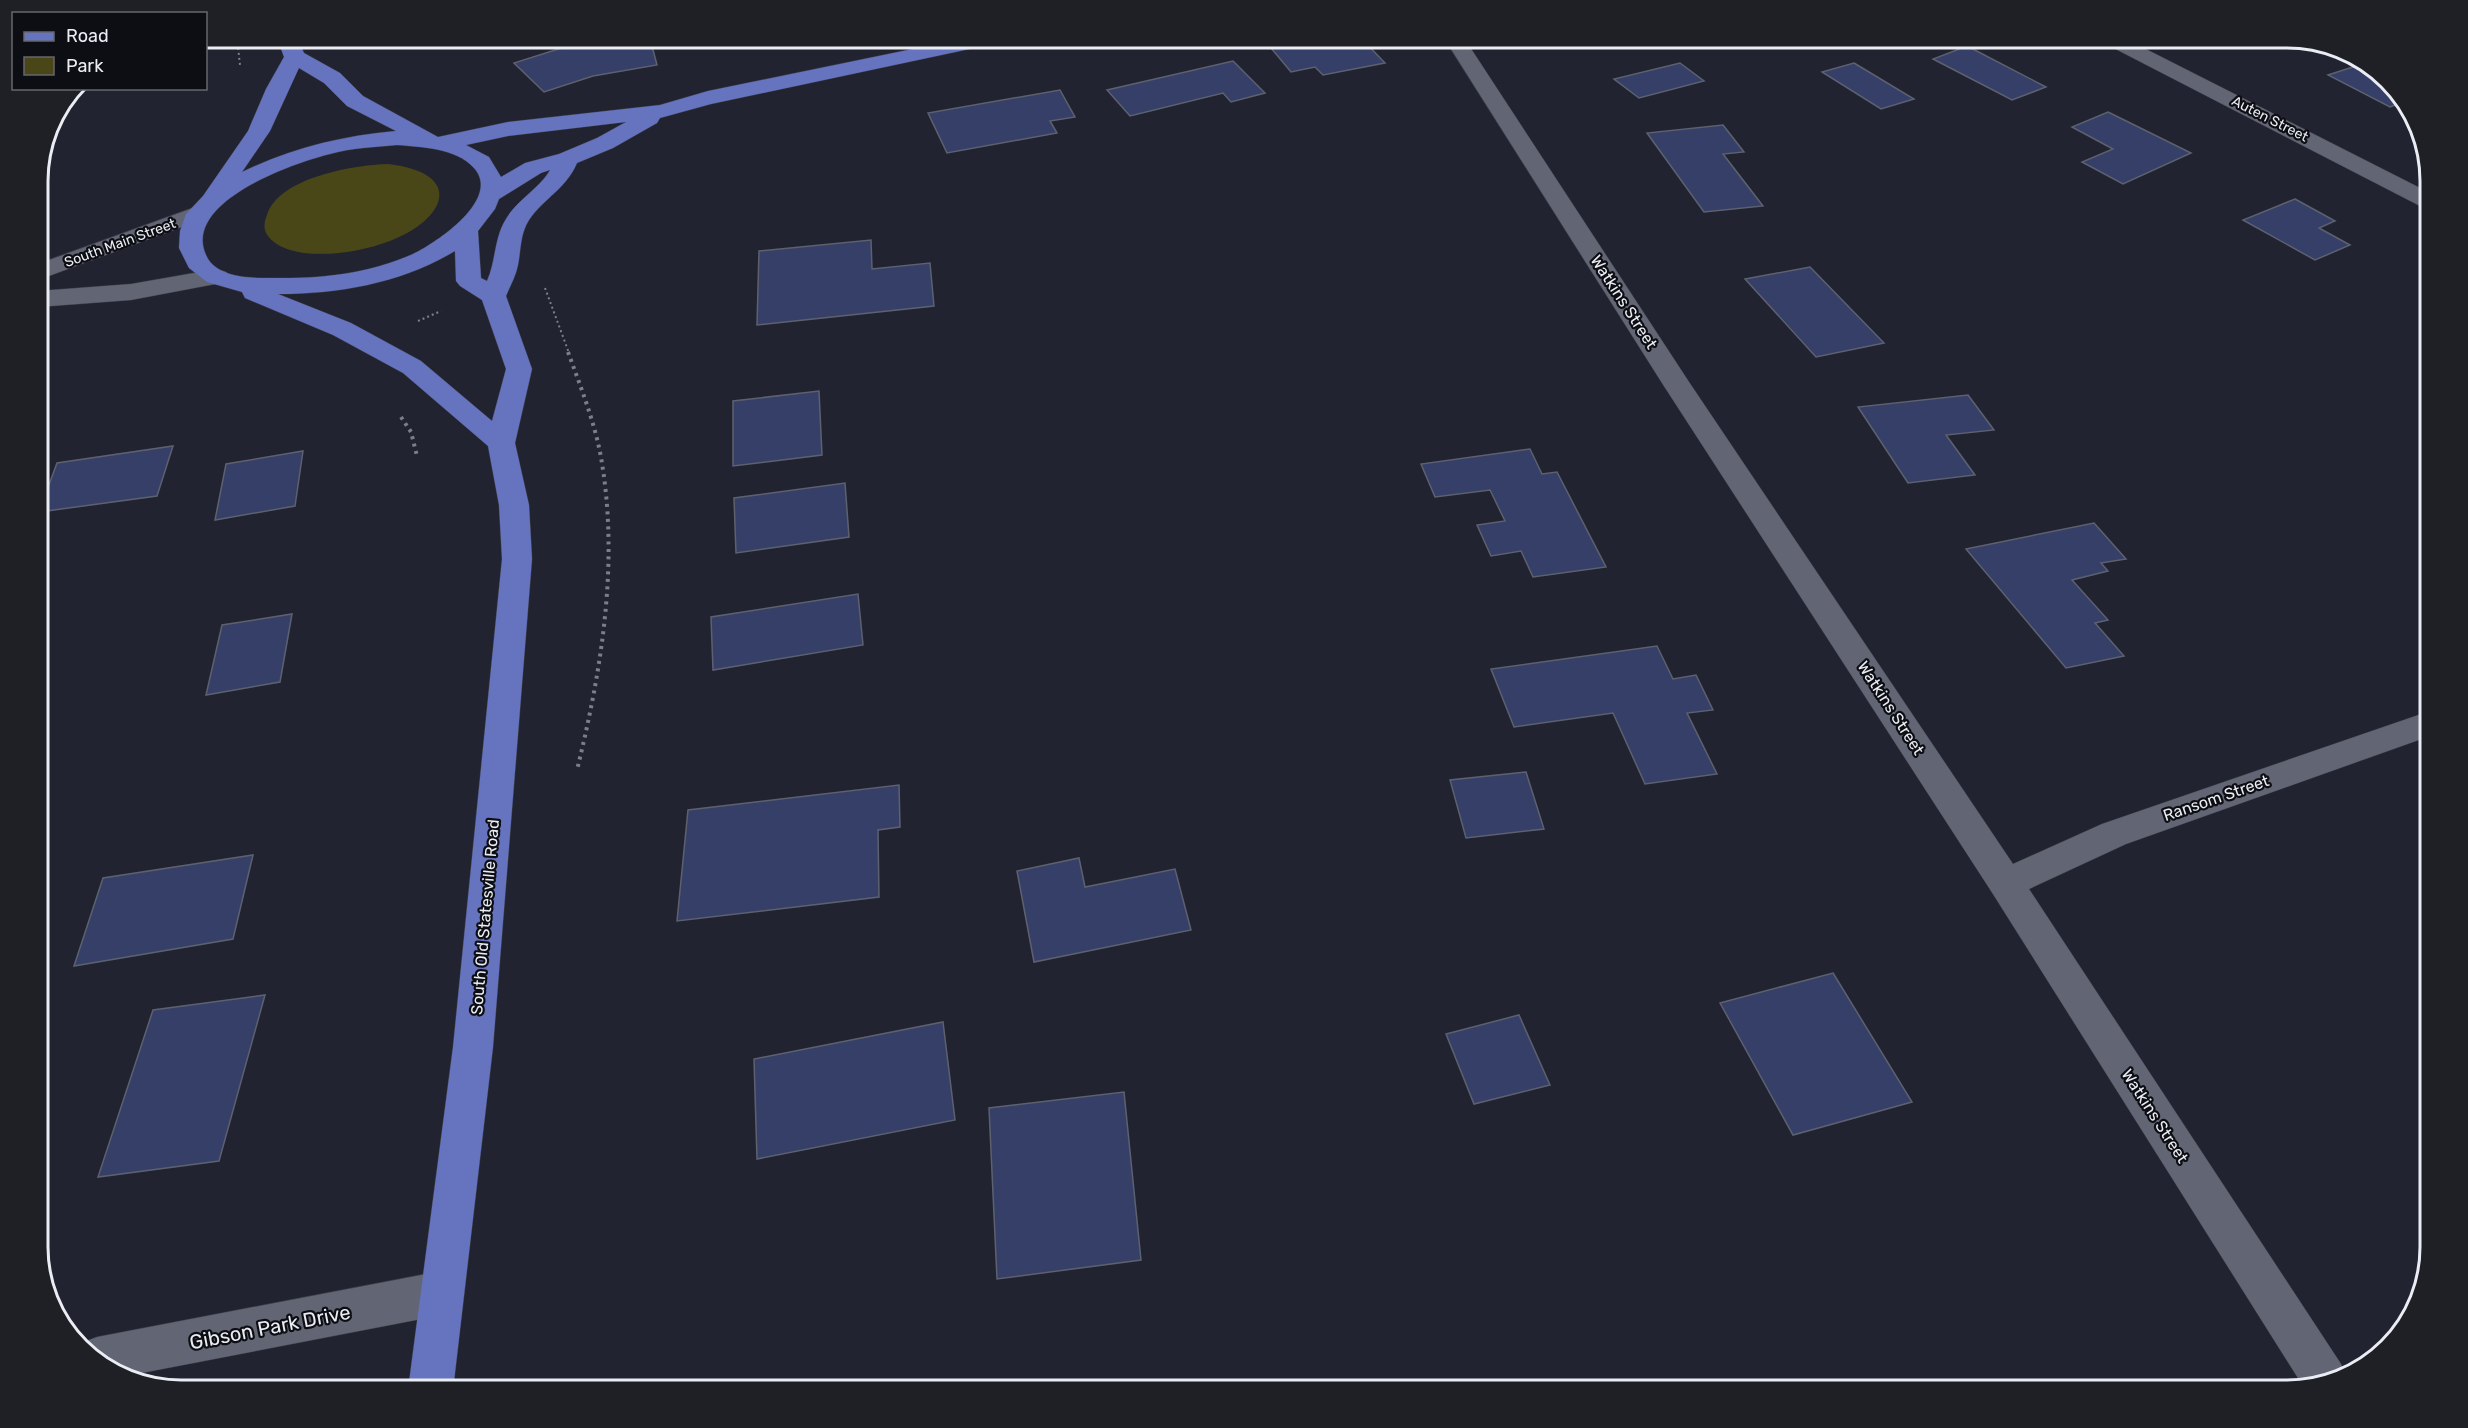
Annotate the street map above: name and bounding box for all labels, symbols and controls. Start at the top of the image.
legend [12,12,207,90]
text: Road [66,25,109,47]
text: Park [66,55,104,77]
street label: Auten Street [2229,92,2311,146]
street label: South Main Street [62,215,178,271]
street label: Watkins Street [1587,252,1661,352]
street label: Watkins Street [1854,658,1928,758]
street label: Ransom Street [2161,771,2271,825]
street label: South Old Statesville Road [467,818,503,1016]
street label: Watkins Street [2118,1066,2192,1166]
street label: Gibson Park Drive [187,1300,353,1354]

